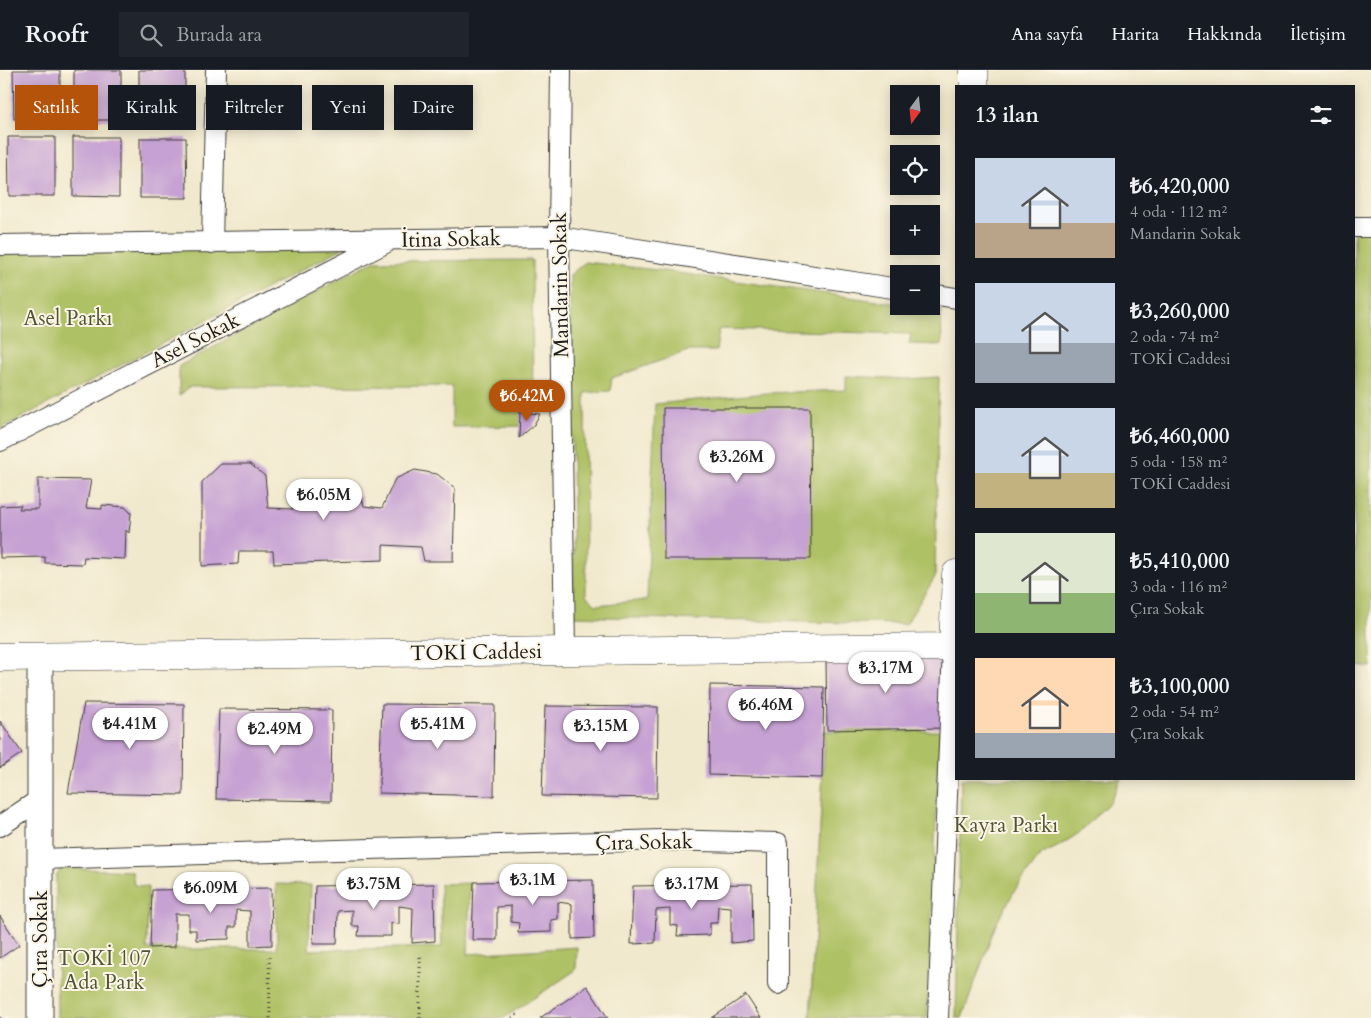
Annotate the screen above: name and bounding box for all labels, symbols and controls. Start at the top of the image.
search box [119,12,469,57]
text: Roofr [25,18,89,51]
icon: search [137,21,165,49]
text: Burada ara [177,22,262,48]
text: Ana sayfa [1011,22,1083,47]
text: Harita [1111,22,1159,47]
text: Hakkında [1187,22,1262,47]
text: İletişim [1290,22,1346,47]
chip: Satılık [15,85,98,130]
chip: Kiralık [108,85,196,130]
chip: Filtreler [206,85,302,130]
chip: Yeni [312,85,384,130]
chip: Daire [394,85,473,130]
north arrow [890,85,940,135]
map controls [890,85,940,315]
text: 13 ilan [975,101,1039,130]
icon: filters [1307,101,1335,129]
button: locate [890,145,940,195]
text: ₺6,420,000 [1130,172,1230,201]
icon: home [1015,178,1075,238]
text: 4 oda · 112 m² [1130,201,1227,223]
button: + [890,205,940,255]
street label: Mandarin Sokak [545,211,576,358]
text: Mandarin Sokak [1130,223,1241,245]
street label: İtina Sokak [401,224,502,255]
button: − [890,265,940,315]
text: ₺3,260,000 [1130,297,1230,326]
icon: home [1015,303,1075,363]
park label: Asel Parkı [24,304,112,333]
street label: Asel Sokak [146,305,245,375]
text: 2 oda · 74 m² [1130,326,1219,348]
text: TOKİ Caddesi [1130,348,1231,370]
pin: ₺6.42M [486,380,568,422]
text: ₺6.42M [500,385,554,407]
text: ₺6,460,000 [1130,422,1230,451]
icon: home [1015,428,1075,488]
pin: ₺3.26M [696,440,778,483]
text: ₺3.26M [710,446,764,468]
text: 5 oda · 158 m² [1130,451,1227,473]
text: TOKİ Caddesi [1130,473,1231,495]
pin: ₺6.05M [283,478,365,521]
text: ₺6.05M [297,484,351,506]
text: ₺5,410,000 [1130,547,1230,576]
icon: home [1015,553,1075,613]
text: 3 oda · 116 m² [1130,576,1227,598]
text: Çıra Sokak [1130,598,1204,620]
street label: TOKİ Caddesi [410,637,542,668]
pin: ₺3.17M [845,652,927,694]
text: ₺3.17M [859,657,913,679]
text: ₺3,100,000 [1130,672,1230,701]
icon: home [1015,678,1075,738]
pin: ₺6.46M [725,688,807,731]
text: ₺6.46M [739,694,793,716]
text: 2 oda · 54 m² [1130,701,1219,723]
pin: ₺4.41M [89,708,171,750]
pin: ₺5.41M [397,708,479,750]
pin: ₺3.15M [560,710,642,752]
pin: ₺2.49M [234,712,316,755]
text: ₺4.41M [103,713,157,735]
text: ₺5.41M [411,713,465,735]
text: ₺3.15M [574,715,628,737]
text: ₺2.49M [248,718,302,740]
text: Çıra Sokak [1130,723,1204,745]
park label: Kayra Parkı [954,811,1058,840]
street label: Çıra Sokak [595,827,694,858]
pin: ₺3.1M [498,864,568,906]
pin: ₺3.75M [333,868,415,910]
pin: ₺3.17M [651,868,733,910]
text: ₺3.1M [510,869,556,891]
pin: ₺6.09M [170,872,252,914]
text: ₺3.75M [347,873,401,895]
text: ₺3.17M [665,873,719,895]
text: ₺6.09M [184,877,238,899]
street label: Çıra Sokak [26,889,55,988]
park label: TOKİ 107 Ada Park [57,944,151,997]

